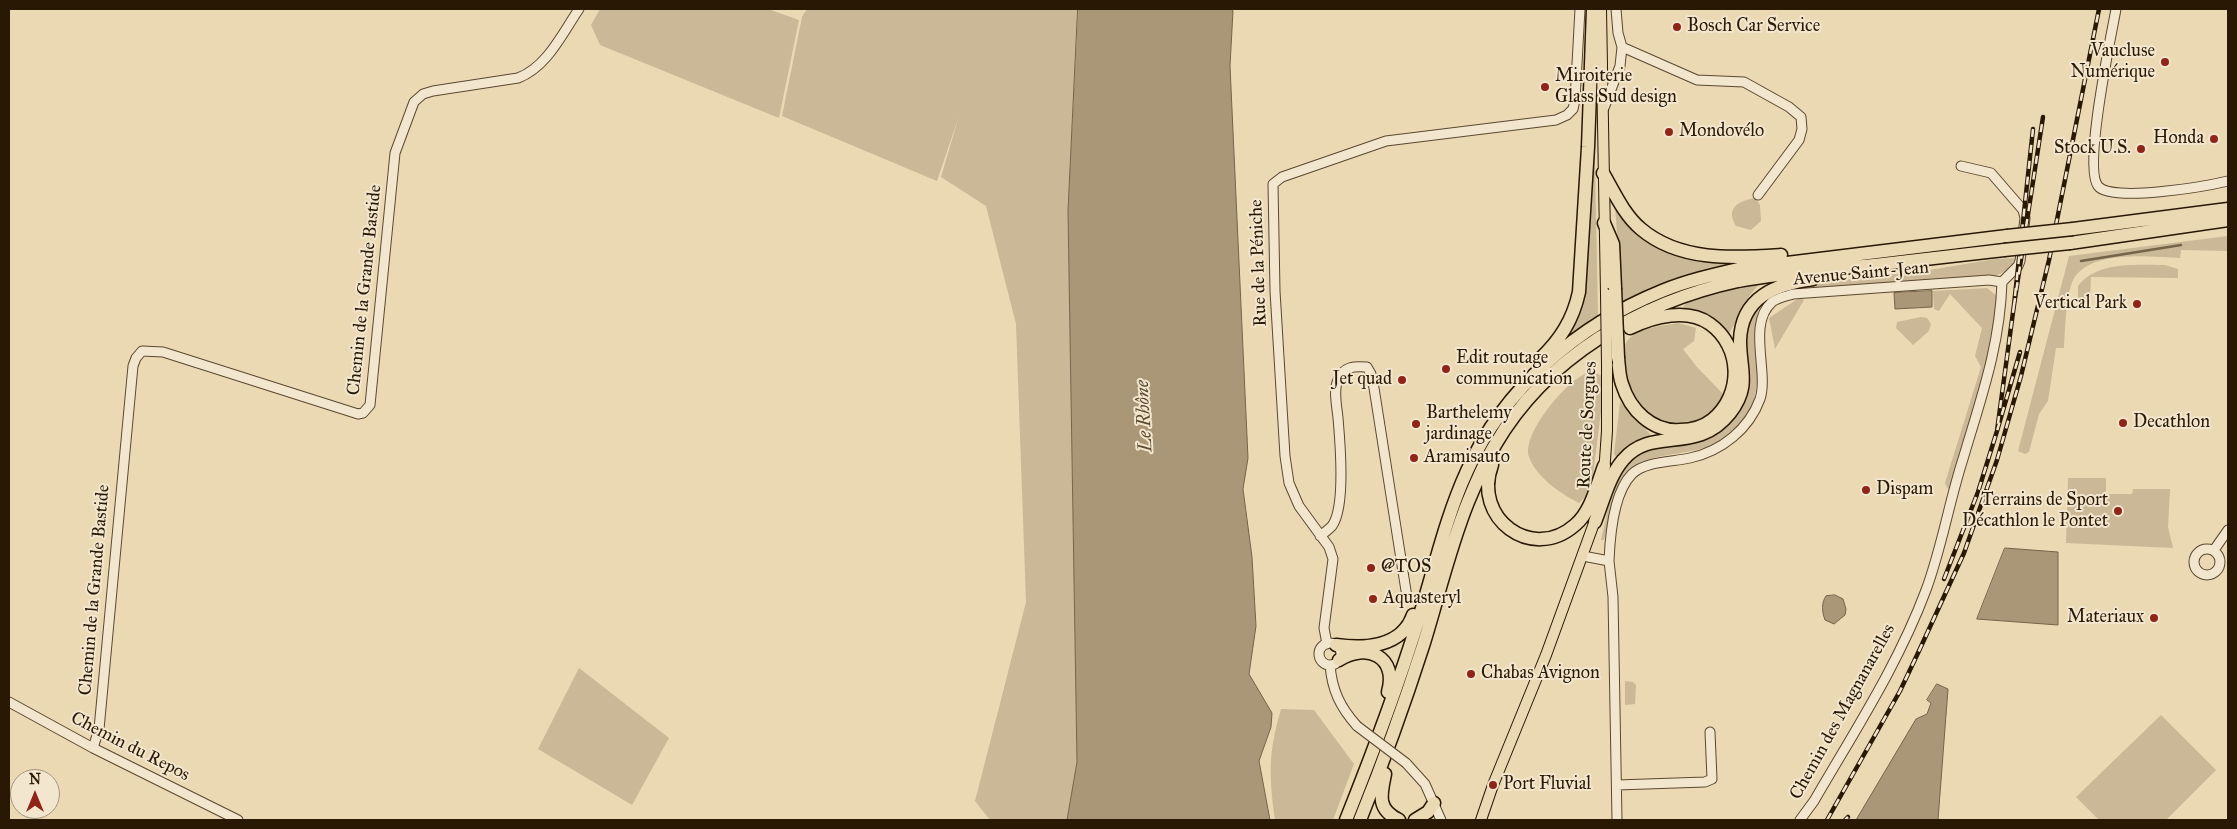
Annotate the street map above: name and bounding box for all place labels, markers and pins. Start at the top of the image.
place label: Bosch Car Service [1687,16,1820,38]
marker: Bosch Car Service [1671,21,1683,33]
place label: Vaucluse Numérique [2071,41,2155,84]
marker: Vaucluse Numérique [2159,56,2171,68]
place label: Miroiterie Glass Sud design [1555,66,1677,108]
marker: Miroiterie Glass Sud design [1539,81,1551,93]
place label: Mondovélo [1679,121,1764,143]
marker: Mondovélo [1663,126,1675,138]
place label: Honda [2153,128,2204,150]
marker: Honda [2208,133,2220,145]
place label: Stock U.S. [2054,138,2131,160]
marker: Stock U.S. [2135,143,2147,155]
place label: Vertical Park [2034,293,2127,315]
marker: Vertical Park [2131,298,2143,310]
place label: Edit routage communication [1456,348,1572,390]
marker: Edit routage communication [1440,363,1452,375]
place label: Jet quad [1332,369,1392,391]
marker: Jet quad [1396,374,1408,386]
place label: Barthelemy jardinage [1426,403,1512,446]
place label: Decathlon [2133,412,2210,434]
marker: Decathlon [2117,417,2129,429]
marker: Barthelemy jardinage [1410,418,1422,430]
place label: Aramisauto [1424,447,1510,469]
marker: Aramisauto [1408,452,1420,464]
place label: Dispam [1876,479,1933,501]
marker: Dispam [1860,484,1872,496]
place label: Terrains de Sport Décathlon le Pontet [1962,490,2108,532]
marker: Terrains de Sport Décathlon le Pontet [2112,505,2124,517]
place label: @TOS [1381,557,1431,579]
marker: @TOS [1365,562,1377,574]
place label: Aquasteryl [1383,588,1461,610]
marker: Aquasteryl [1367,593,1379,605]
place label: Materiaux [2067,607,2144,629]
marker: Materiaux [2148,612,2160,624]
place label: Chabas Avignon [1481,663,1600,685]
marker: Chabas Avignon [1465,668,1477,680]
place label: Port Fluvial [1503,774,1591,796]
marker: Port Fluvial [1487,779,1499,791]

